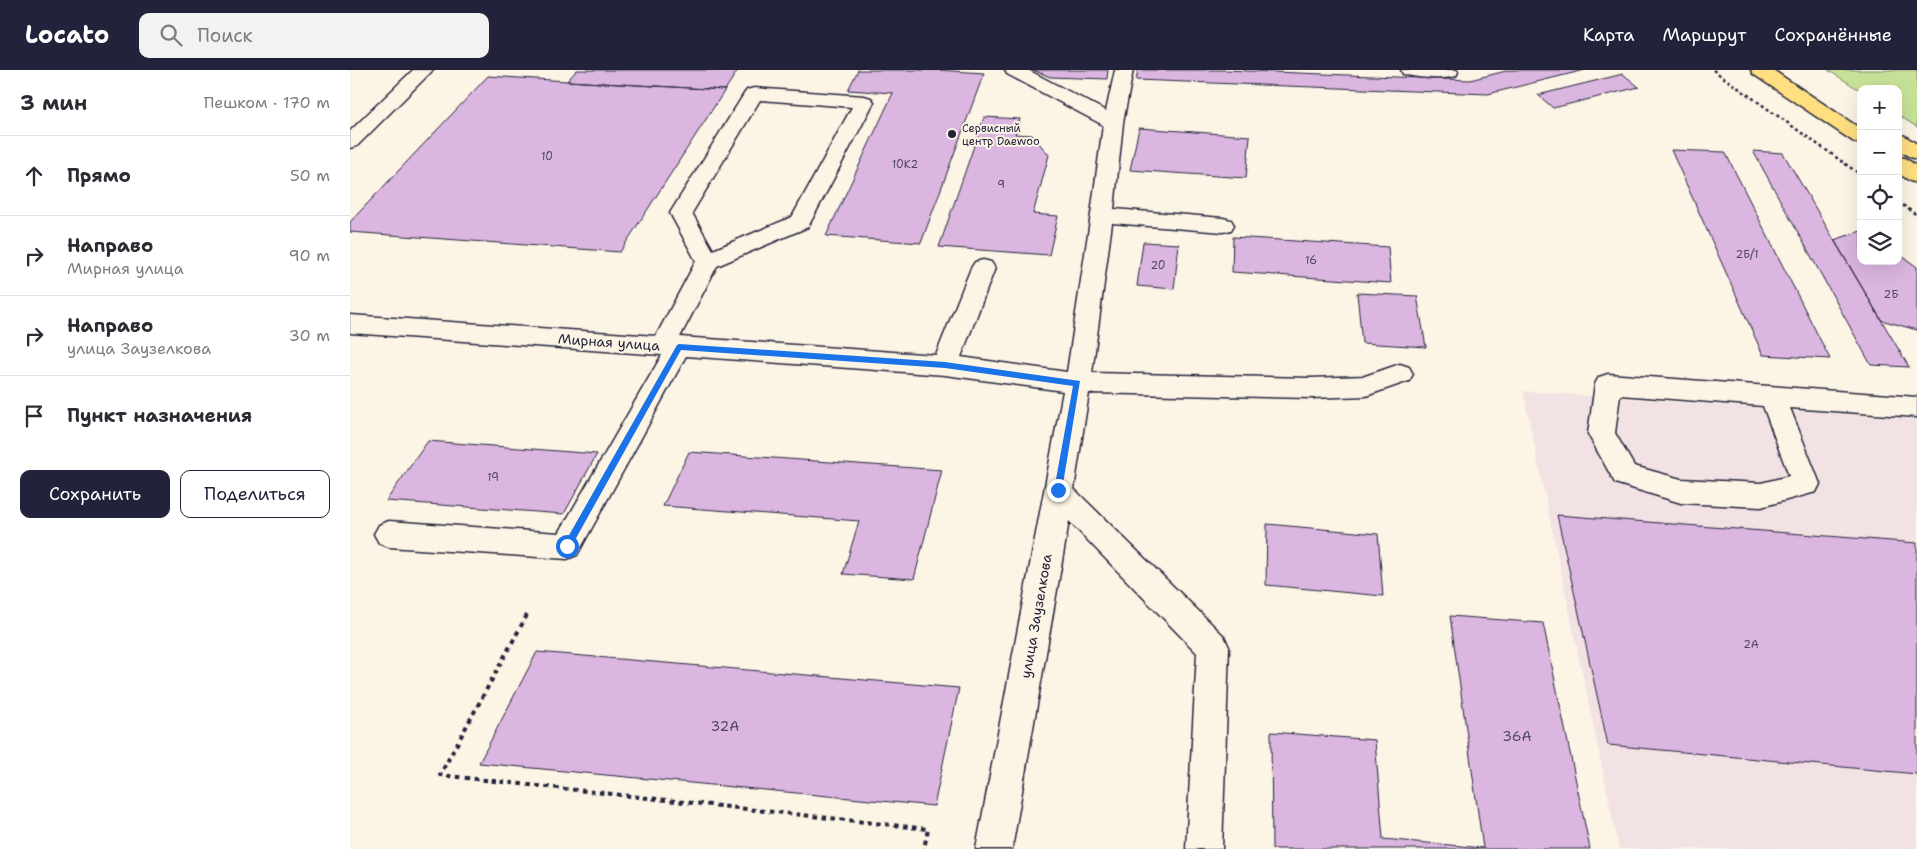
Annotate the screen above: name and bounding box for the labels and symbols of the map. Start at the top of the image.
place label: Сервисный центр Daewoo [962,121,1040,149]
marker: Сервисный центр Daewoo [946,128,958,140]
house number: 10 [541,149,553,164]
house number: 10К2 [892,157,918,172]
house number: 9 [997,177,1005,192]
house number: 2Б/1 [1735,247,1759,262]
house number: 16 [1305,253,1317,268]
house number: 20 [1150,258,1166,273]
house number: 2Б [1884,287,1898,302]
street label: Мирная улица [557,329,661,355]
house number: 19 [487,470,499,485]
route end [1047,479,1070,502]
route start [556,535,579,558]
street label: улица Заузелкова [1016,552,1056,680]
house number: 2А [1743,637,1759,652]
house number: 32А [711,717,739,735]
house number: 36А [1502,727,1532,745]

